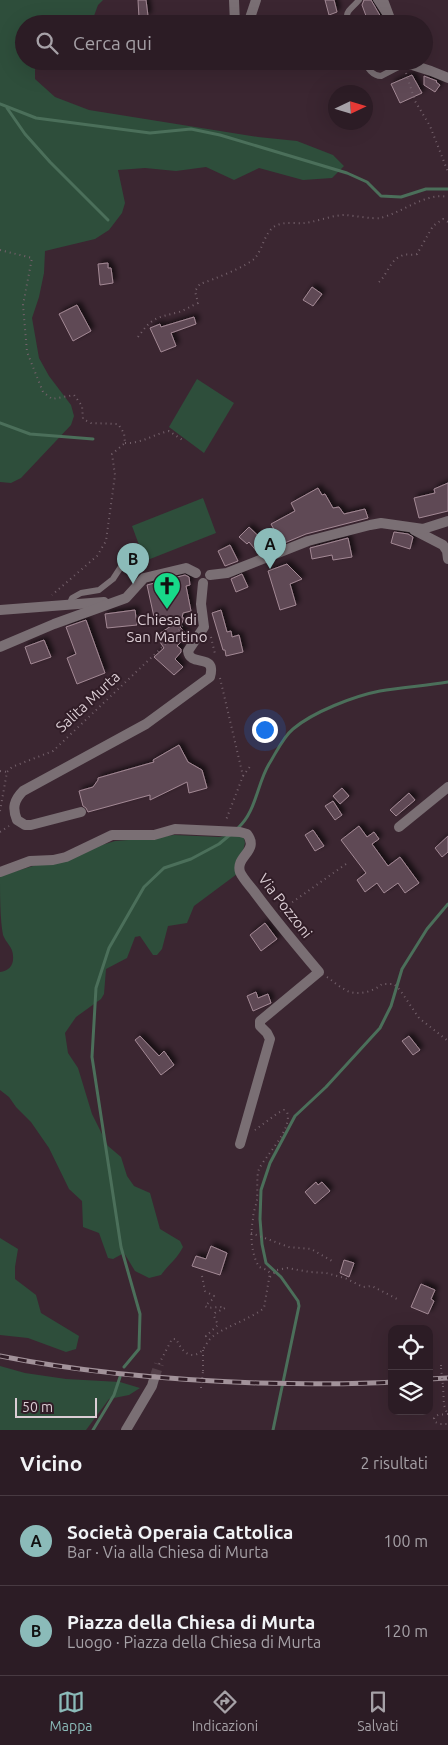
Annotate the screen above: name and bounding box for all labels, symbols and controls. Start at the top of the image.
search box [15,15,433,70]
icon: search [33,29,61,57]
text: Cerca qui [73,32,152,54]
north arrow [328,85,373,130]
pin: A [254,528,286,569]
pin: B [117,543,149,584]
church icon: Chiesa di San Martino [152,571,182,610]
place label: Chiesa di San Martino [127,611,207,645]
street label: Salita Murta [52,668,123,735]
your location [252,717,278,743]
street label: Via Pozzoni [255,870,316,941]
map controls [388,1325,433,1415]
button: locate [388,1325,433,1370]
button: layers [388,1370,433,1415]
scale bar [15,1395,98,1418]
text: 50 m [22,1399,53,1415]
text: Vicino [20,1451,82,1475]
text: 2 risultati [360,1454,428,1472]
text: Società Operaia Cattolica [67,1521,293,1543]
text: A [30,1532,42,1550]
text: 100 m [383,1532,428,1550]
text: Bar · Via alla Chiesa di Murta [67,1543,269,1561]
text: Piazza della Chiesa di Murta [67,1611,315,1633]
text: B [31,1622,41,1640]
text: 120 m [383,1622,428,1640]
text: Luogo · Piazza della Chiesa di Murta [67,1633,321,1651]
tab: Mappa [50,1688,93,1734]
tab: Indicazioni [192,1688,258,1734]
tab: Salvati [357,1688,398,1734]

